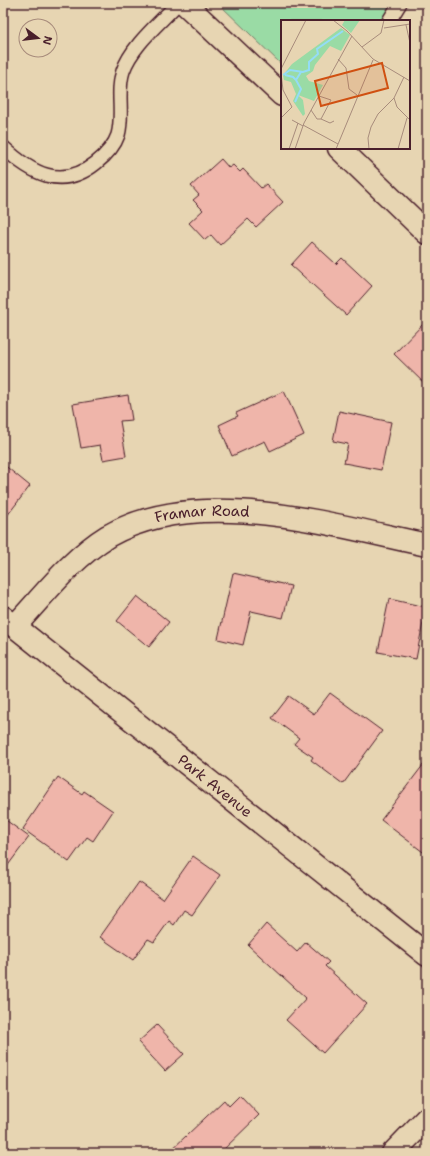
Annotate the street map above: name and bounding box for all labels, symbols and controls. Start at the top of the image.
north arrow [18,18,58,58]
inset map [281,20,410,149]
text: N [39,34,56,47]
street label: Framar Road [153,501,251,527]
street label: Park Avenue [173,750,256,822]

